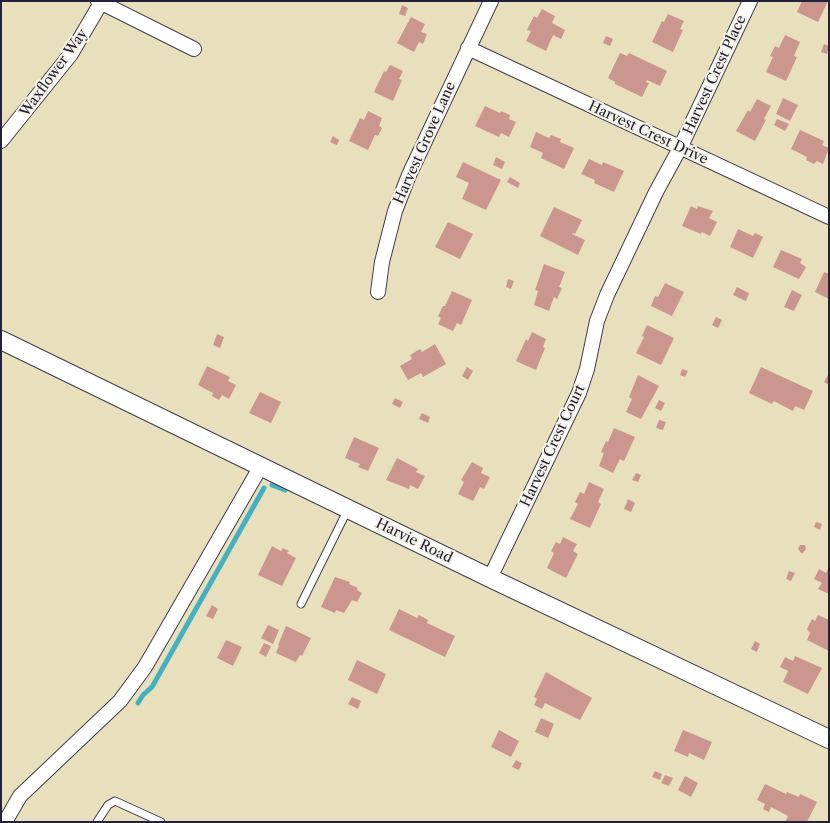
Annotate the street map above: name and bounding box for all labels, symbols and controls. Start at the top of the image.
street label: Harvest Crest Place [680,13,750,137]
street label: Waxflower Way [17,26,91,120]
street label: Harvest Grove Lane [390,79,460,207]
street label: Harvest Crest Drive [585,98,711,168]
street label: Harvest Crest Court [517,382,589,510]
street label: Harvie Road [373,515,455,567]

